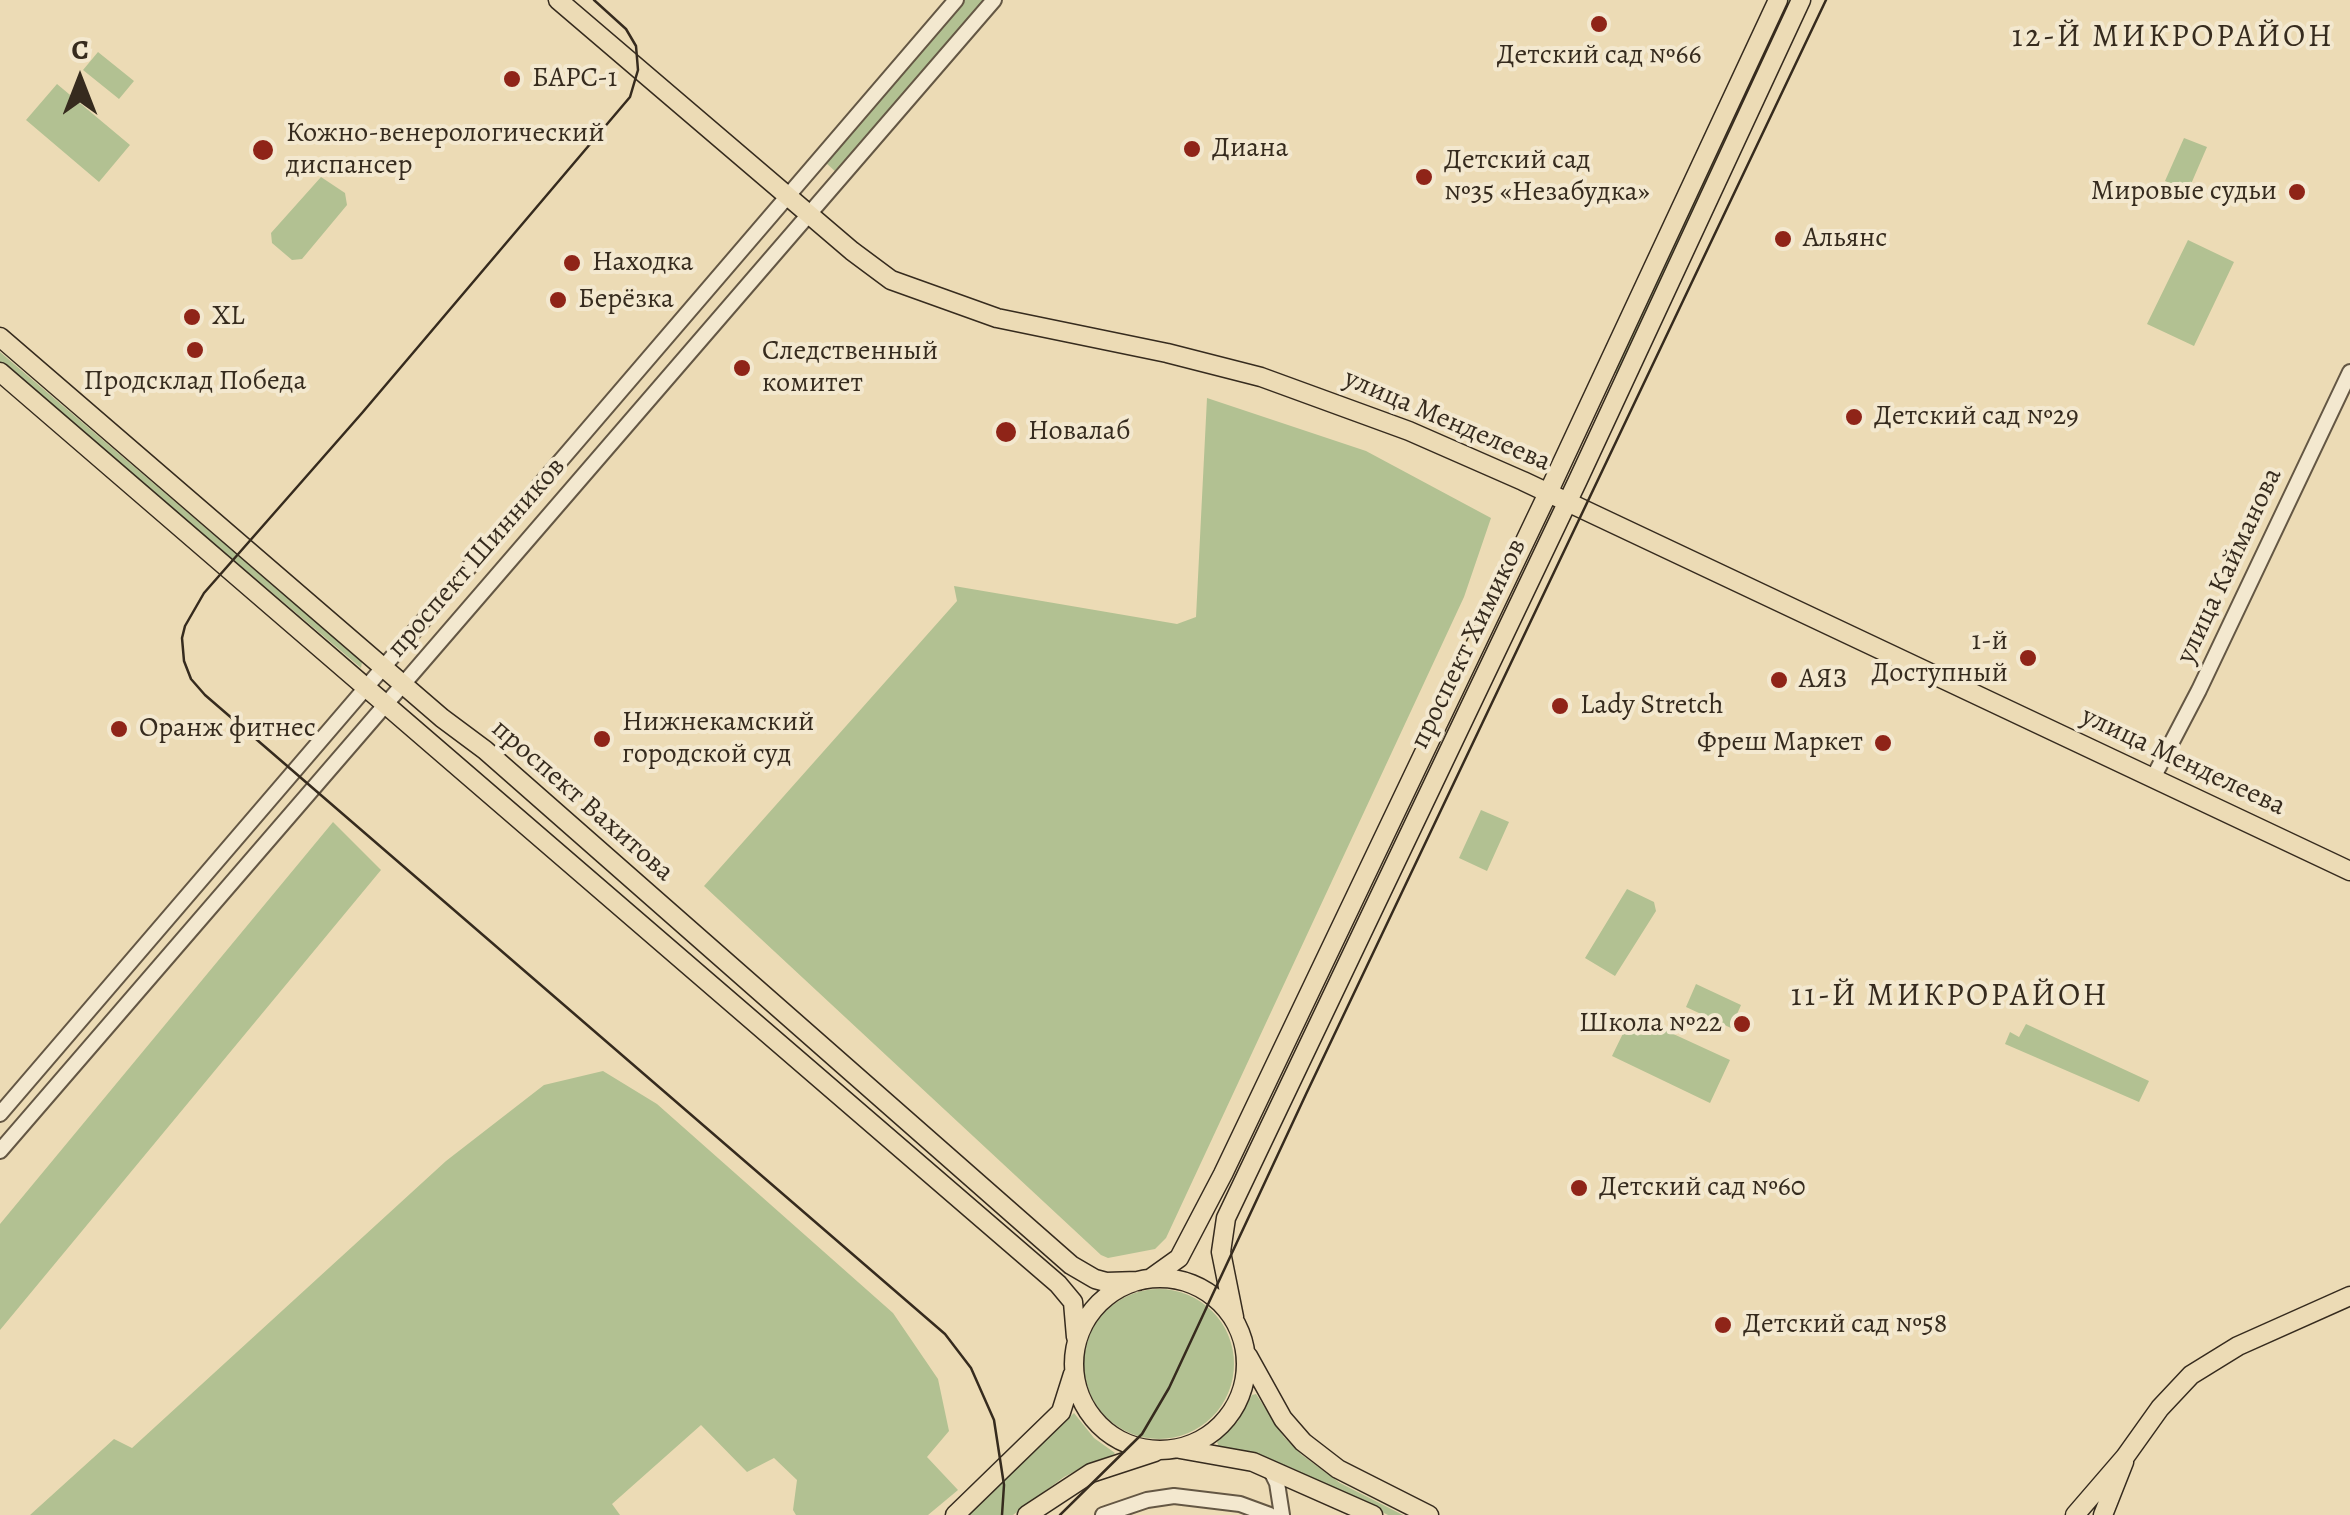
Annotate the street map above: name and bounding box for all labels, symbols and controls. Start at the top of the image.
marker: Детский сад №66 [1588,13,1610,35]
district label: 12-Й МИКРОРАЙОН [2012,19,2334,57]
north arrow [30,30,130,130]
text: С [71,31,89,69]
place label: Детский сад №66 [1497,39,1701,73]
place label: БАРС-1 [532,62,617,96]
marker: БАРС-1 [501,68,523,90]
place label: Кожно-венерологический диспансер [286,117,605,183]
place label: Диана [1212,132,1288,166]
marker: Кожно-венерологический диспансер [250,137,276,163]
marker: Диана [1181,138,1203,160]
place label: Детский сад №35 «Незабудка» [1444,144,1650,210]
marker: Детский сад №35 «Незабудка» [1413,166,1435,188]
place label: Мировые судьи [2091,175,2277,209]
marker: Мировые судьи [2286,181,2308,203]
place label: Альянс [1803,222,1887,256]
marker: Альянс [1772,228,1794,250]
place label: Находка [592,246,693,280]
marker: Находка [561,252,583,274]
place label: Берёзка [578,283,674,317]
marker: Берёзка [547,289,569,311]
place label: XL [212,300,245,334]
marker: XL [181,306,203,328]
place label: Следственный комитет [762,335,938,401]
marker: Продсклад Победа [184,339,206,361]
marker: Следственный комитет [731,357,753,379]
street label: улица Менделеева [1339,362,1555,480]
place label: Продсклад Победа [84,365,306,399]
place label: Детский сад №29 [1874,400,2079,434]
marker: Детский сад №29 [1843,406,1865,428]
place label: Новалаб [1028,415,1130,449]
marker: Новалаб [993,419,1019,445]
street label: проспект Шинников [381,451,573,665]
street label: улица Кайманова [2170,463,2290,669]
street label: проспект Химиков [1404,534,1534,754]
place label: 1-й Доступный [1871,625,2008,691]
marker: 1-й Доступный [2017,647,2039,669]
place label: АЯЗ [1799,663,1847,697]
marker: АЯЗ [1768,669,1790,691]
place label: Lady Stretch [1580,689,1723,723]
marker: Lady Stretch [1549,695,1571,717]
street label: улица Менделеева [2076,700,2290,824]
place label: Нижнекамский городской суд [622,706,814,772]
place label: Оранж фитнес [139,712,316,746]
street label: проспект Вахитова [484,713,680,889]
marker: Оранж фитнес [108,718,130,740]
place label: Фреш Маркет [1697,726,1863,760]
marker: Нижнекамский городской суд [591,728,613,750]
marker: Фреш Маркет [1872,732,1894,754]
district label: 11-Й МИКРОРАЙОН [1791,978,2109,1016]
place label: Школа №22 [1579,1007,1722,1041]
marker: Школа №22 [1731,1013,1753,1035]
place label: Детский сад №60 [1599,1171,1806,1205]
marker: Детский сад №60 [1568,1177,1590,1199]
place label: Детский сад №58 [1743,1308,1947,1342]
marker: Детский сад №58 [1712,1314,1734,1336]

